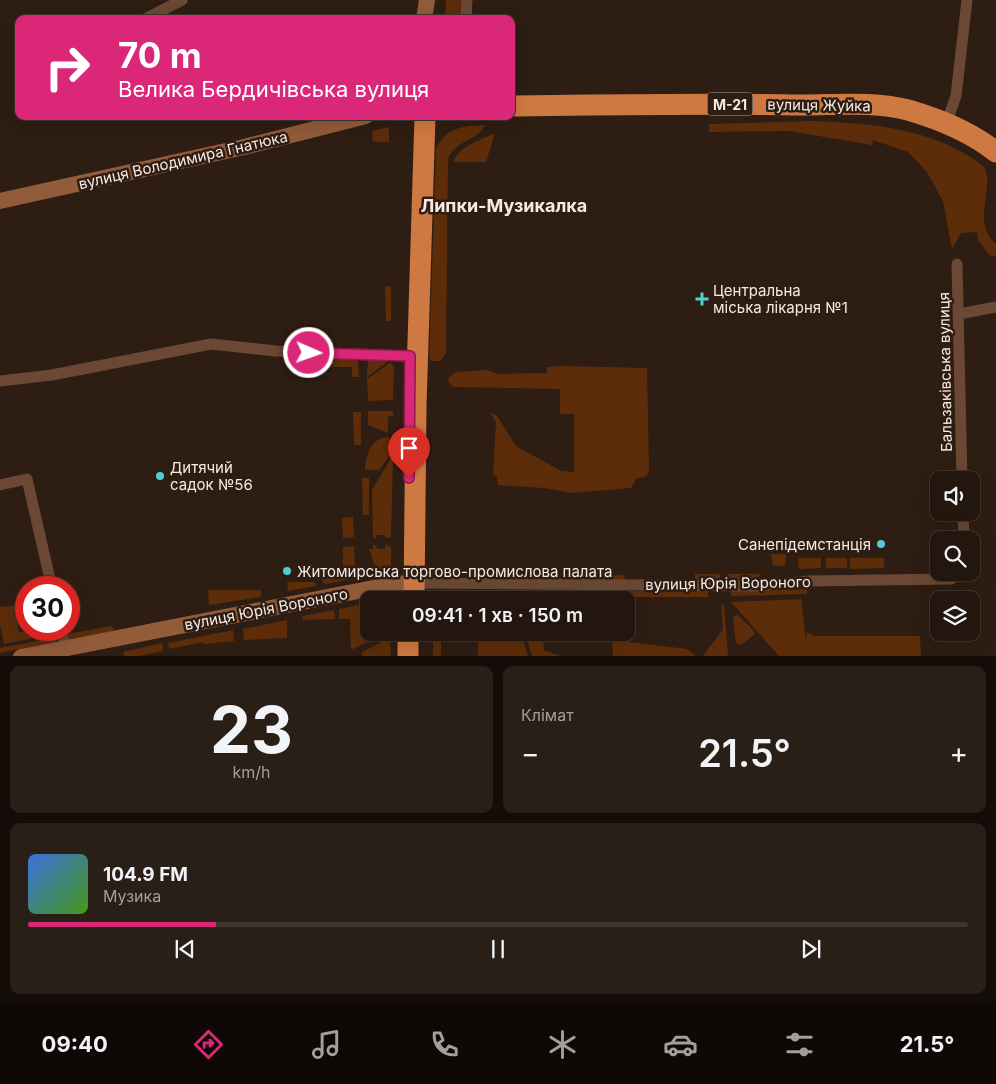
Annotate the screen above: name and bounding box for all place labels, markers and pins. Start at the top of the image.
place label: Центральна міська лікарня №1 [713,281,848,317]
marker: Центральна міська лікарня №1 [695,292,709,306]
pin [388,427,430,478]
place label: Дитячий садок №56 [170,458,253,494]
marker: Дитячий садок №56 [154,470,166,482]
place label: Санепідемстанція [738,535,871,554]
marker: Санепідемстанція [875,538,887,550]
place label: Житомирська торгово-промислова палата [297,562,612,581]
marker: Житомирська торгово-промислова палата [281,565,293,577]

